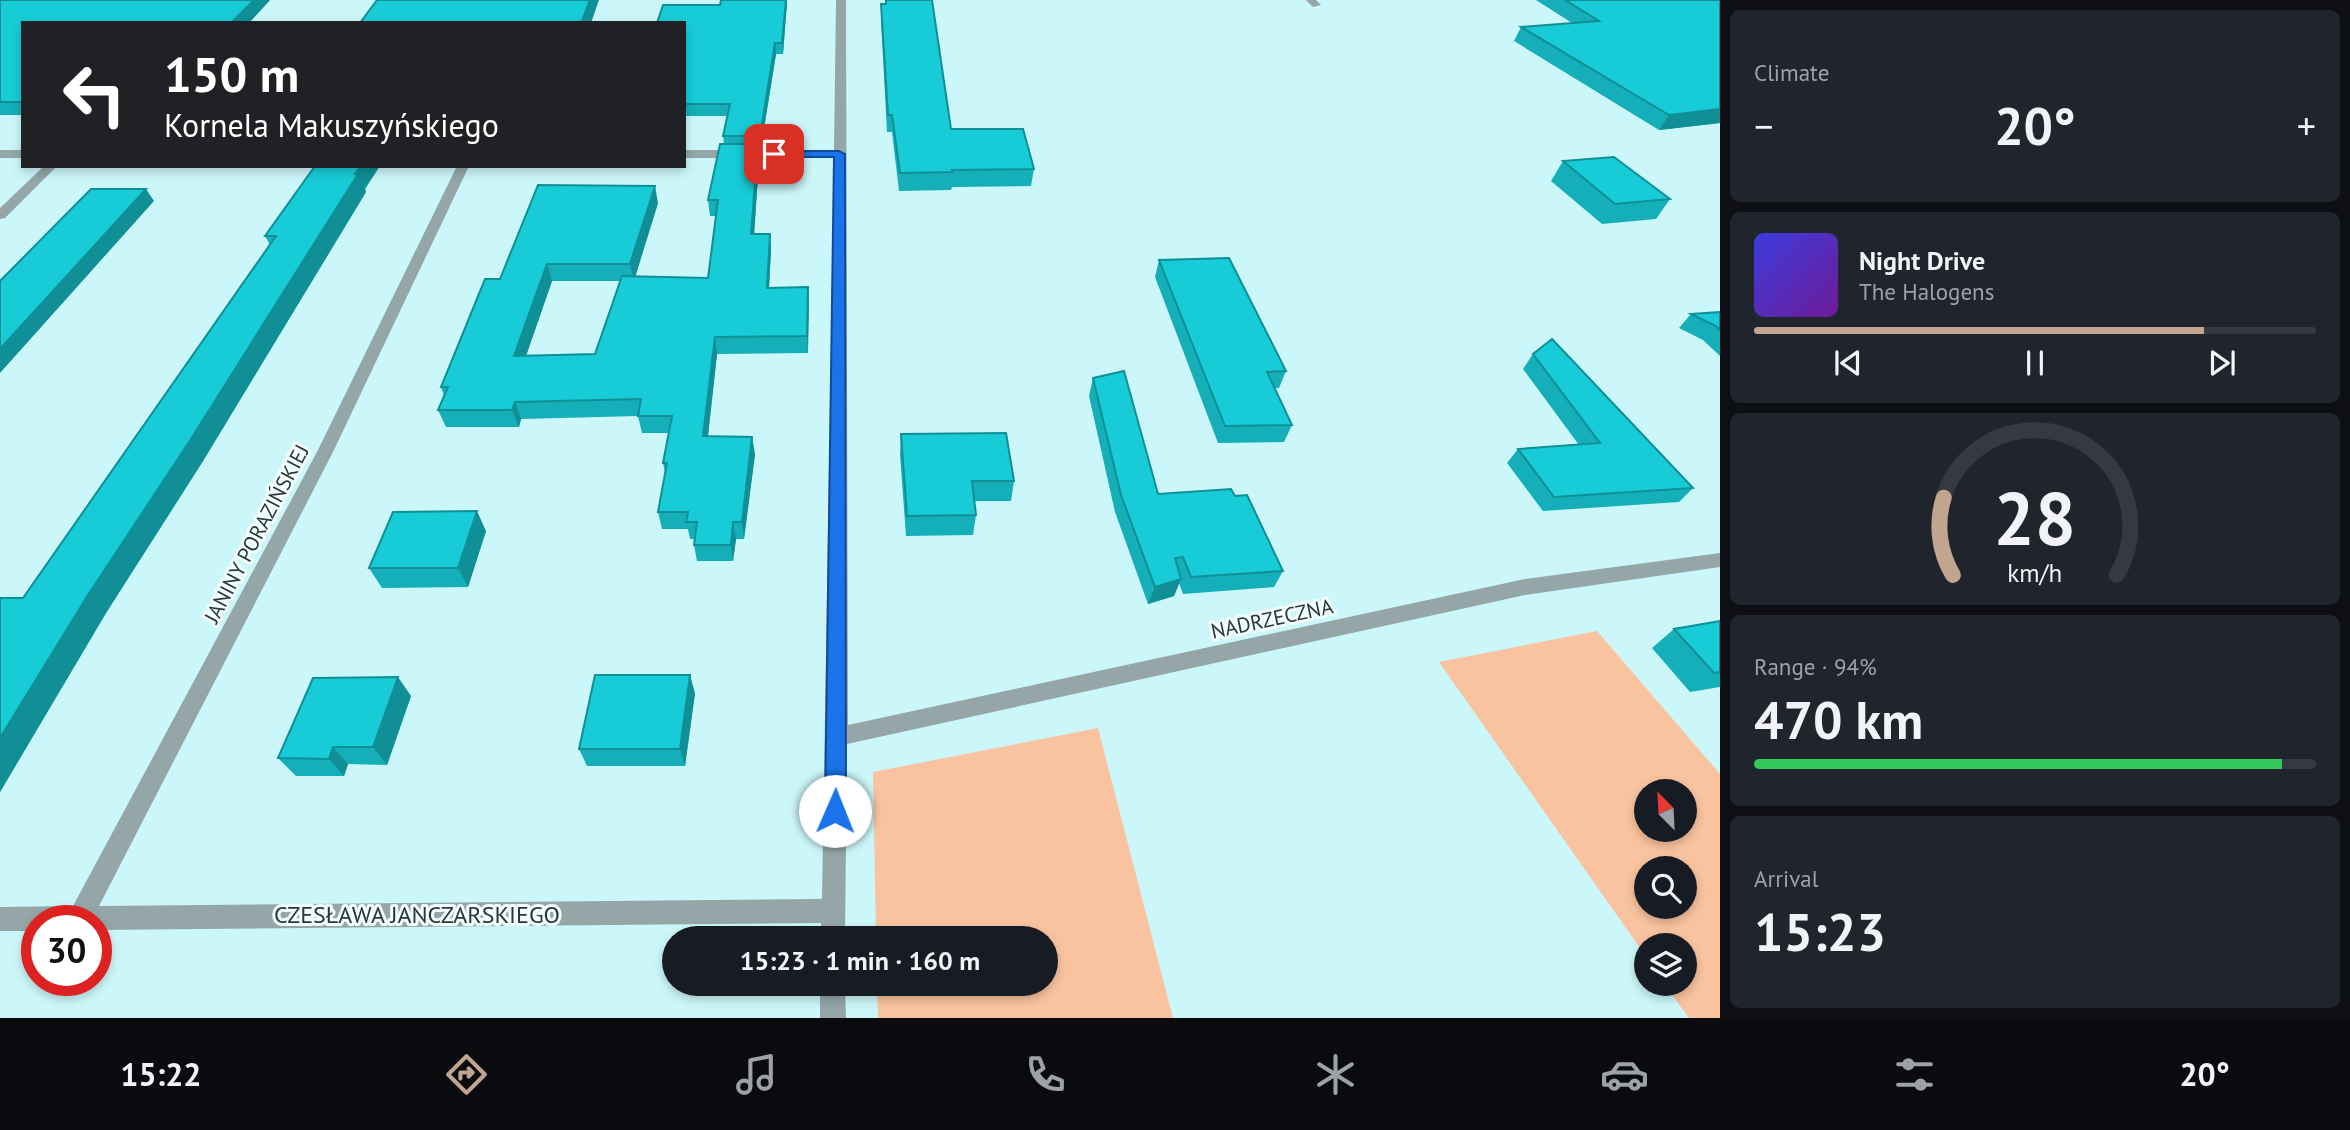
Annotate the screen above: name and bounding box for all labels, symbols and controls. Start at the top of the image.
text: 150 m [164,42,299,106]
icon: left [49,49,140,140]
text: Climate [1754,58,1829,87]
text: 20° [1994,92,2076,159]
text: − [1754,101,1773,150]
text: + [2297,101,2316,150]
text: Kornela Makuszyńskiego [164,104,499,146]
pin [744,124,804,184]
icon: arrive [755,135,793,173]
text: Night Drive [1859,244,1985,277]
text: The Halogens [1859,277,1994,306]
icon: previous [1829,344,1867,382]
icon: pause [2016,344,2054,382]
icon: next [2203,344,2241,382]
street label: JANINY PORAZIŃSKIEJ [198,440,315,629]
text: 28 [1994,471,2076,565]
text: km/h [2008,557,2062,589]
street label: NADRZECZNA [1208,592,1336,645]
text: Range · 94% [1754,652,1877,681]
text: 470 km [1754,686,1923,753]
position arrow [798,774,872,848]
north arrow [1634,779,1698,842]
map controls [1634,779,1697,996]
button: search [1634,856,1697,919]
text: Arrival [1754,864,1818,893]
text: 15:23 [1754,898,1886,965]
street label: CZESŁAWA JANCZARSKIEGO [274,899,560,930]
speed limit sign: 30 [21,905,112,996]
button: layers [1634,933,1697,996]
text: 15:23 · 1 min · 160 m [740,944,980,977]
icon: directions [442,1050,491,1099]
icon: music [732,1050,781,1099]
icon: phone [1021,1050,1070,1099]
icon: climate [1311,1050,1360,1099]
icon: car [1600,1050,1649,1099]
icon: filters [1890,1050,1939,1099]
text: 15:22 [120,1053,201,1095]
text: 20° [2179,1053,2230,1095]

